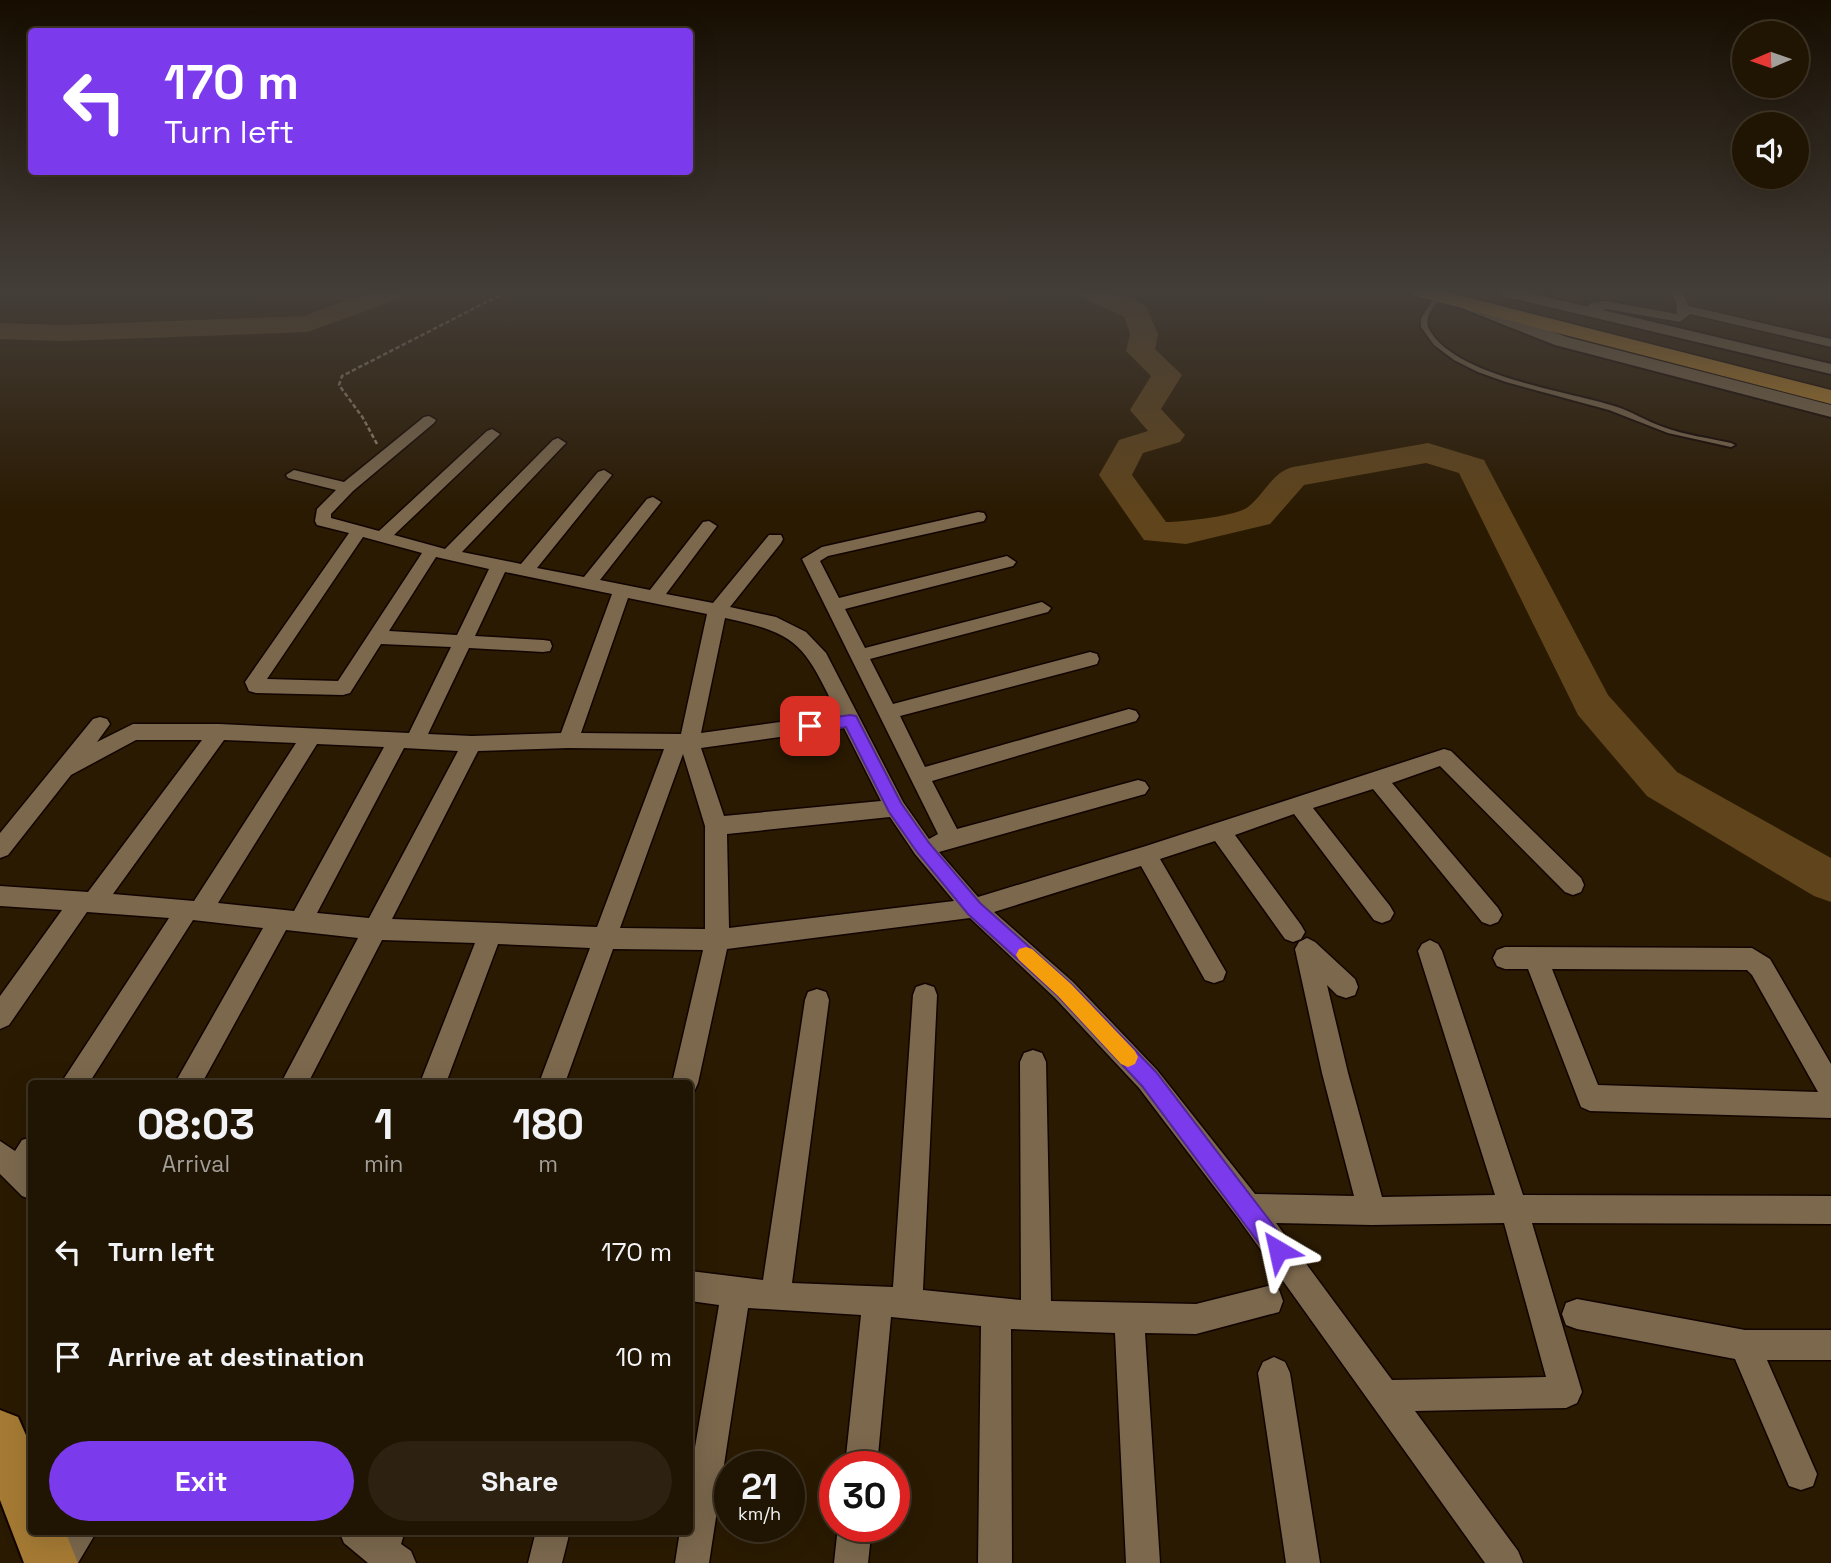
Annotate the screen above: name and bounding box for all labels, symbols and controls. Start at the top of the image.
north arrow [1732,21,1810,98]
map controls [1732,21,1809,189]
text: 170 m [164,51,299,113]
icon: left [49,56,140,147]
text: Turn left [164,112,294,152]
button: sound [1732,112,1809,189]
pin [780,696,840,756]
icon: arrive [791,707,829,745]
text: 08:03 [137,1098,255,1151]
text: 1 [374,1098,393,1151]
text: 180 [512,1098,584,1151]
text: Arrival [162,1149,230,1179]
text: min [364,1149,403,1179]
text: m [538,1149,558,1179]
position arrow [1241,1213,1315,1287]
icon: left [49,1233,87,1271]
text: Turn left [108,1235,215,1269]
text: 170 m [601,1235,672,1269]
icon: arrive [49,1338,87,1376]
text: Arrive at destination [108,1340,365,1374]
text: 10 m [615,1340,672,1374]
button: Exit [49,1441,354,1521]
button: Share [368,1441,672,1521]
speed limit sign: 30 [819,1451,910,1542]
text: 21 [741,1465,778,1509]
text: km/h [738,1502,781,1525]

